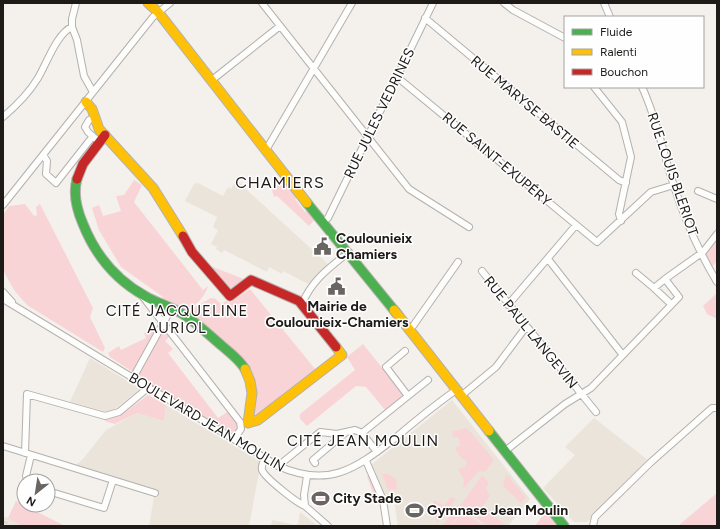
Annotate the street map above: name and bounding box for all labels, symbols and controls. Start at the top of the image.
legend [564,16,704,88]
text: Fluide [600,25,633,39]
street label: RUE JULES VEDRINES [340,45,418,181]
text: Ralenti [600,45,637,59]
street label: RUE MARYSE BASTIE [467,52,582,153]
text: Bouchon [600,65,648,79]
street label: RUE SAINT-EXUPÉRY [439,109,555,210]
street label: RUE LOUIS BLERIOT [643,110,702,238]
district label: CHAMIERS [235,173,325,192]
place label: Coulounieix Chamiers [336,230,413,263]
public building icon: Coulounieix Chamiers [313,236,333,256]
street label: RUE PAUL LANGEVIN [480,273,581,392]
public building icon: Mairie de Coulounieix-Chamiers [327,276,347,296]
place label: Mairie de Coulounieix-Chamiers [265,298,409,331]
district label: CITÉ JACQUELINE AURIOL [106,302,248,337]
street label: BOULEVARD JEAN MOULIN [126,369,288,476]
district label: CITÉ JEAN MOULIN [287,432,439,450]
north arrow [16,473,56,513]
sports icon: City Stade [310,488,330,508]
place label: City Stade [333,490,402,507]
text: N [24,493,38,509]
sports icon: Gymnase Jean Moulin [404,500,424,520]
place label: Gymnase Jean Moulin [427,502,568,519]

